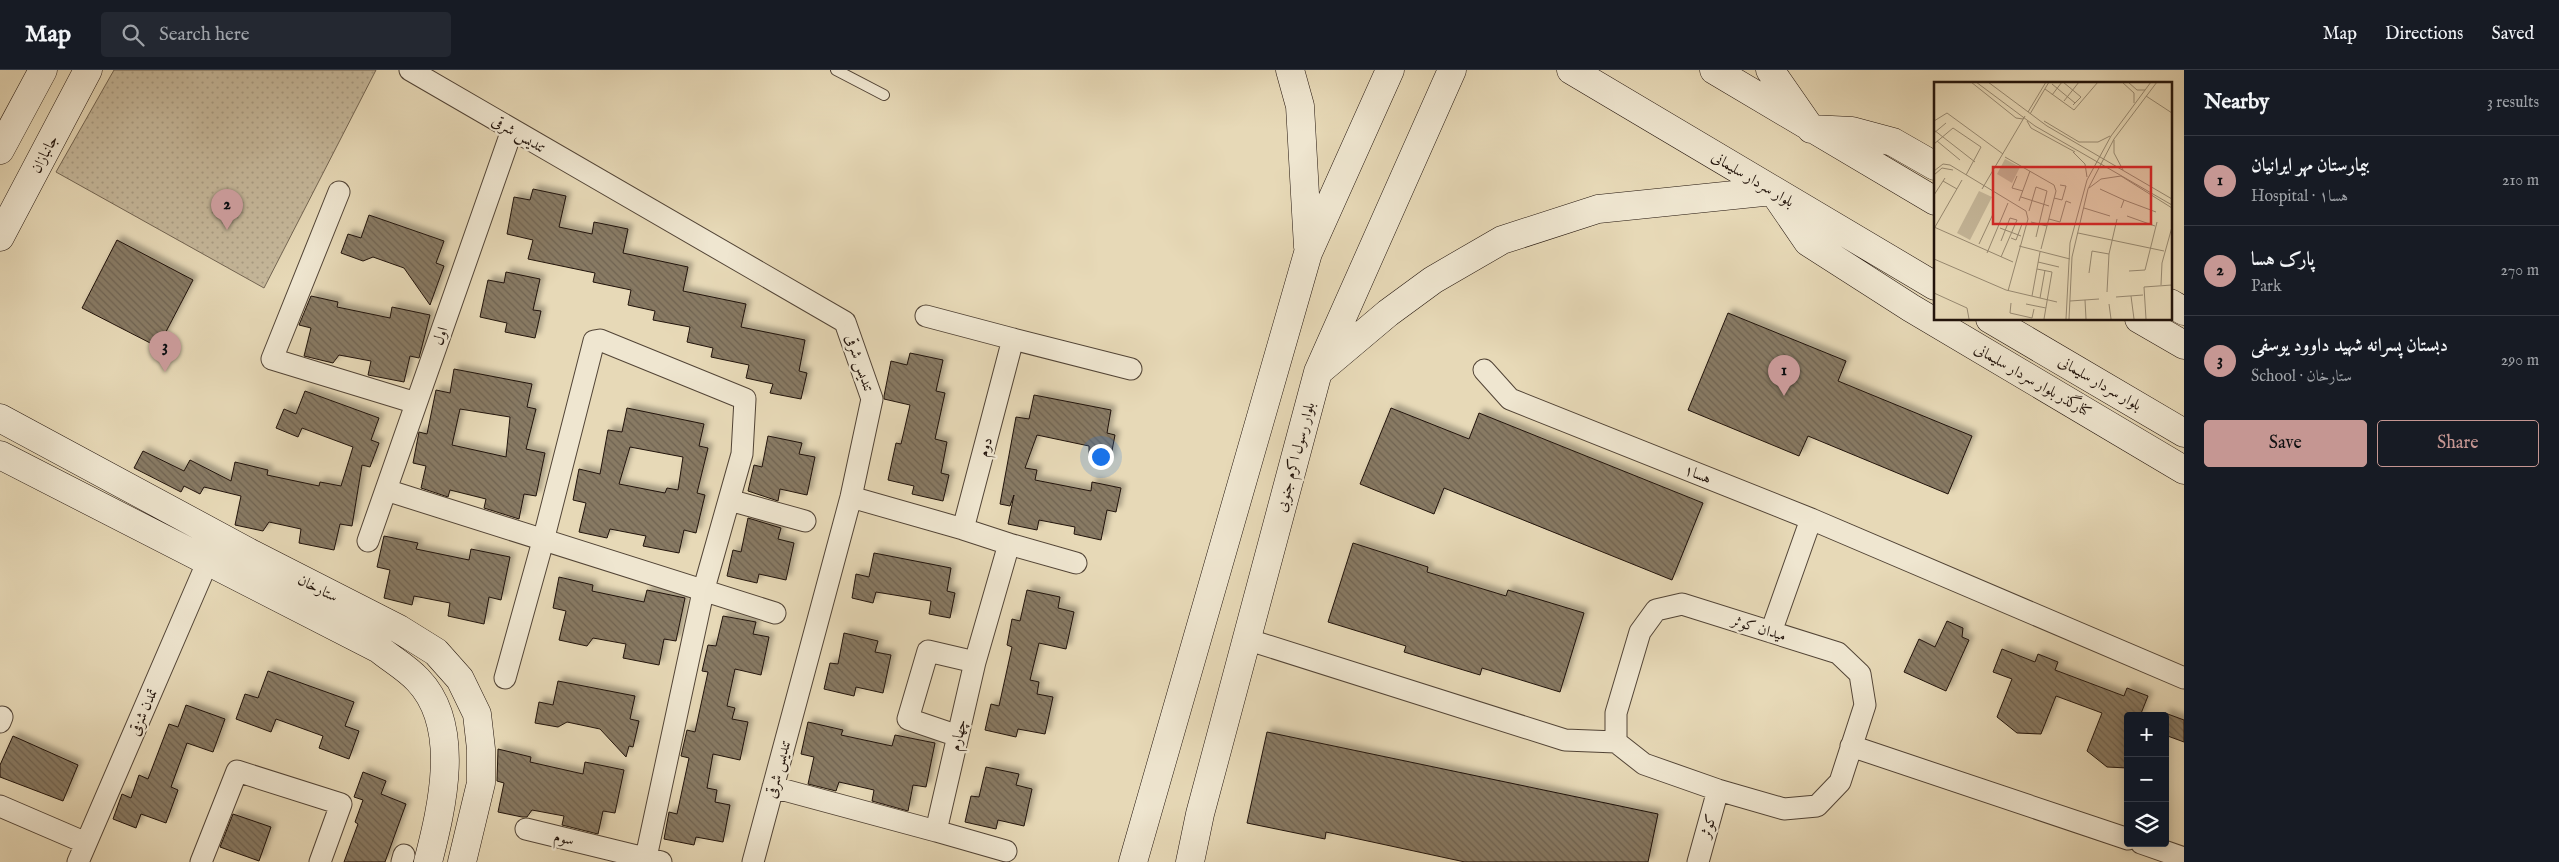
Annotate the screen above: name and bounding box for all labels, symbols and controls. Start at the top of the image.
search box [101,12,451,57]
text: Map [25,19,71,50]
icon: search [119,21,147,49]
text: Search here [159,23,250,47]
text: Map [2323,23,2357,46]
text: Directions [2385,23,2463,46]
text: Saved [2491,23,2534,46]
inset map [1934,82,2172,320]
text: Nearby [2204,89,2269,116]
text: 3 results [2487,93,2539,113]
street label: تندیس شرقی [488,111,549,158]
street label: جانبازان [27,132,62,177]
street label: بلوار سردار سلیمانی [1708,147,1798,212]
text: بیمارستان مهر ایرانیان [2251,154,2369,178]
text: 1 [2217,171,2223,191]
text: 210 m [2502,171,2539,191]
text: Hospital · هسا۱ [2251,187,2348,207]
pin: 2 [211,189,243,230]
text: پارک هسا [2251,248,2314,272]
text: 2 [2216,261,2224,281]
text: 270 m [2500,261,2539,281]
text: Park [2251,277,2281,297]
street label: اول [429,324,452,348]
pin: 3 [149,331,181,372]
street label: تندیس شرقی [841,332,878,394]
text: دبستان پسرانه شهید داوود یوسفی [2251,334,2448,358]
street label: کنارگذر بلوار سردار سلیمانی [1971,337,2096,422]
text: 3 [2217,351,2223,371]
text: 290 m [2501,351,2539,371]
street label: بلوار سردار سلیمانی [2055,352,2145,415]
pin: 1 [1768,355,1800,396]
text: School · ستارخان [2251,367,2352,387]
street label: بلوار رسول اکرم جنوبی [1272,400,1322,515]
button: Save [2204,420,2367,467]
button: Share [2377,420,2539,467]
street label: دوم [974,435,1000,460]
your location [1088,444,1114,470]
street label: هسا۱ [1681,460,1714,488]
street label: ستارخان [294,570,341,607]
street label: میدان کوثر [1727,611,1788,646]
street label: تمدن شزقی [125,686,162,739]
map controls [2124,712,2169,847]
button: + [2124,712,2169,757]
street label: چهارم [946,717,974,753]
street label: تندیس شرقی [762,738,795,800]
button: − [2124,757,2169,802]
button: layers [2124,802,2169,847]
street label: کوثر [1695,812,1721,842]
street label: سوم [551,827,576,853]

